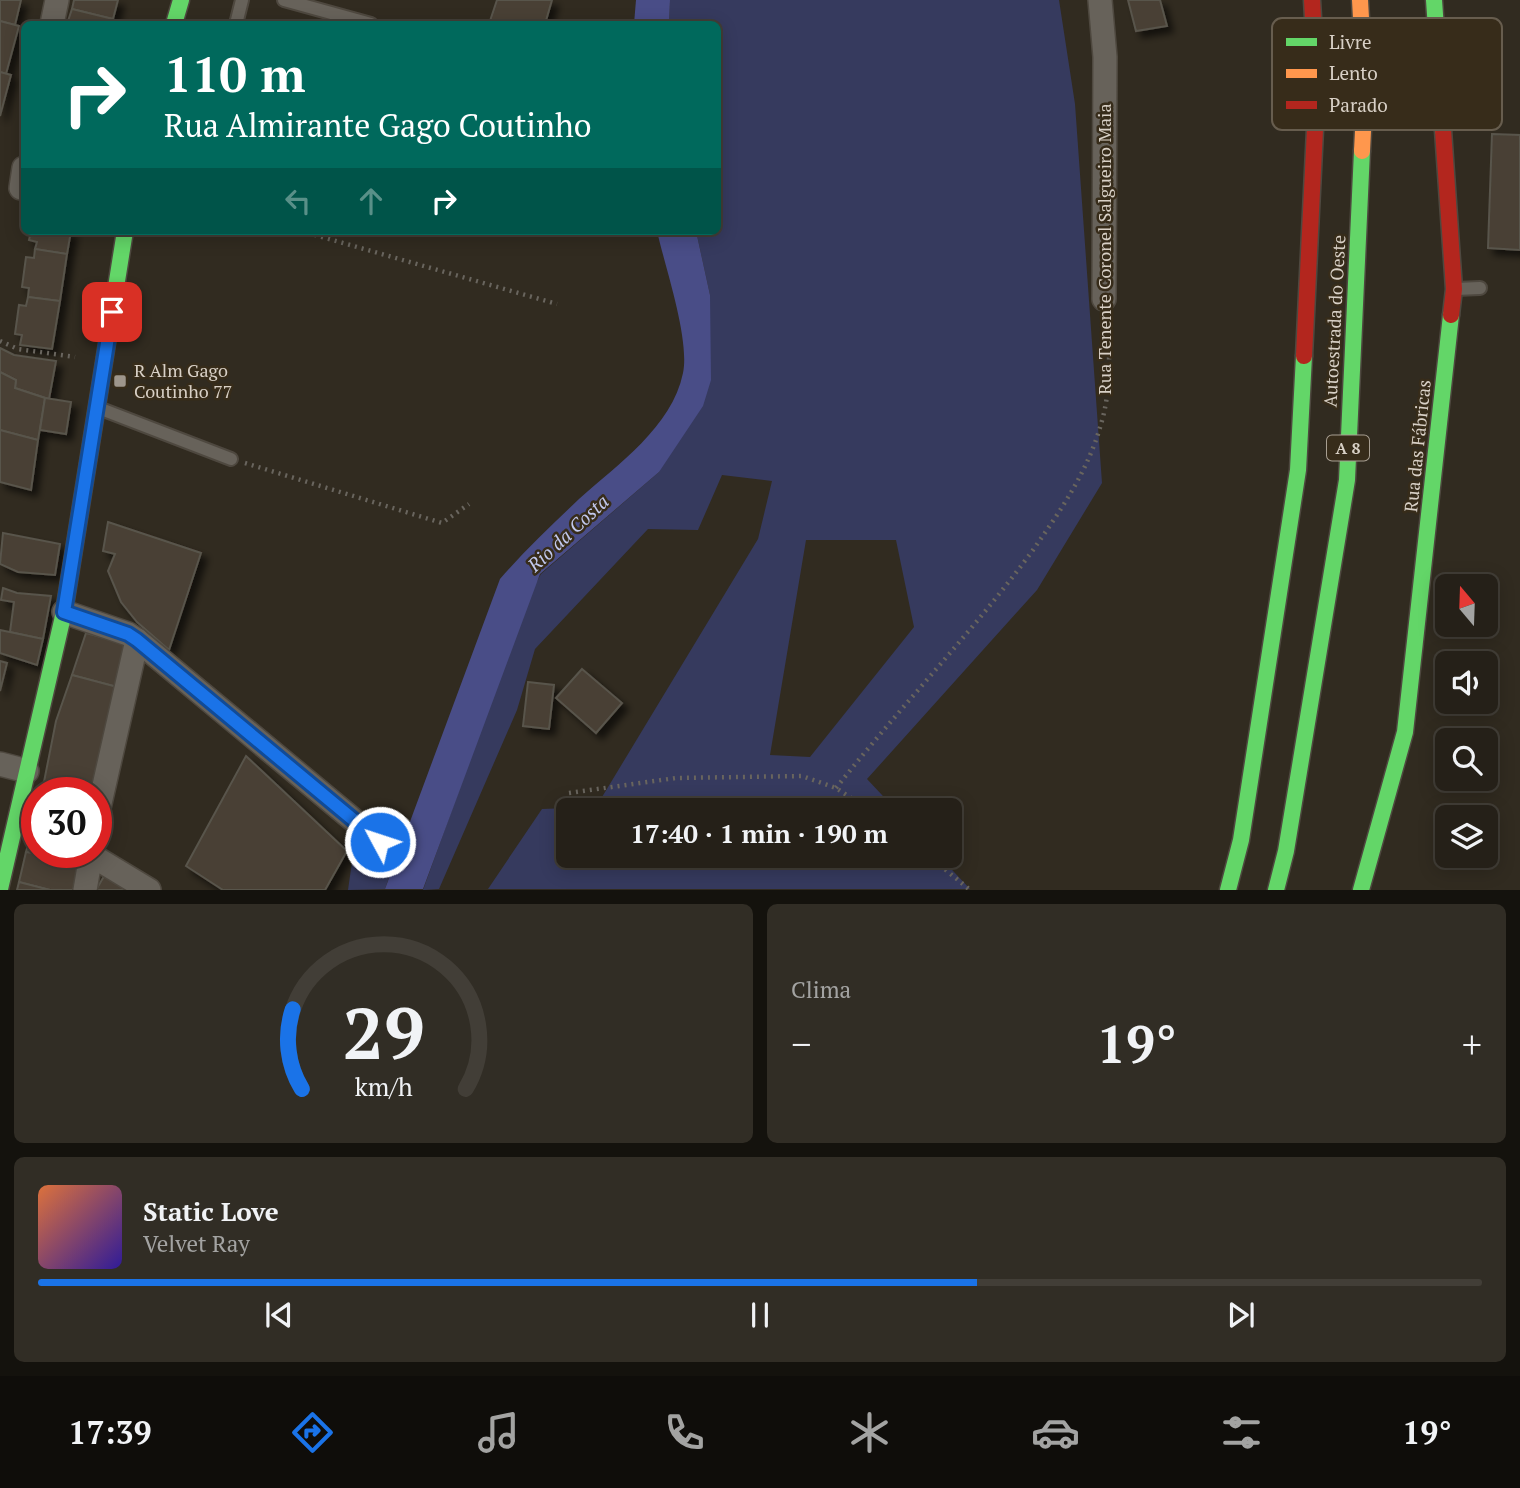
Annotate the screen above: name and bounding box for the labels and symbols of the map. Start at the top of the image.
legend [1272,18,1502,130]
text: Livre [1329,29,1372,54]
text: Lento [1329,60,1378,85]
text: Parado [1329,92,1388,117]
street label: Rua Tenente Coronel Salgueiro Maia [1092,103,1116,395]
street label: Autoestrada do Oeste [1318,234,1350,408]
pin [82,282,142,342]
place label: R Alm Gago Coutinho 77 [134,358,232,403]
marker: R Alm Gago Coutinho 77 [112,373,128,389]
street label: Rua das Fábricas [1398,379,1436,513]
road number: A 8 [1327,436,1369,461]
water label: Rio da Costa [521,489,614,577]
north arrow [1435,574,1498,637]
speed limit sign: 30 [21,777,112,868]
position arrow [343,805,417,879]

